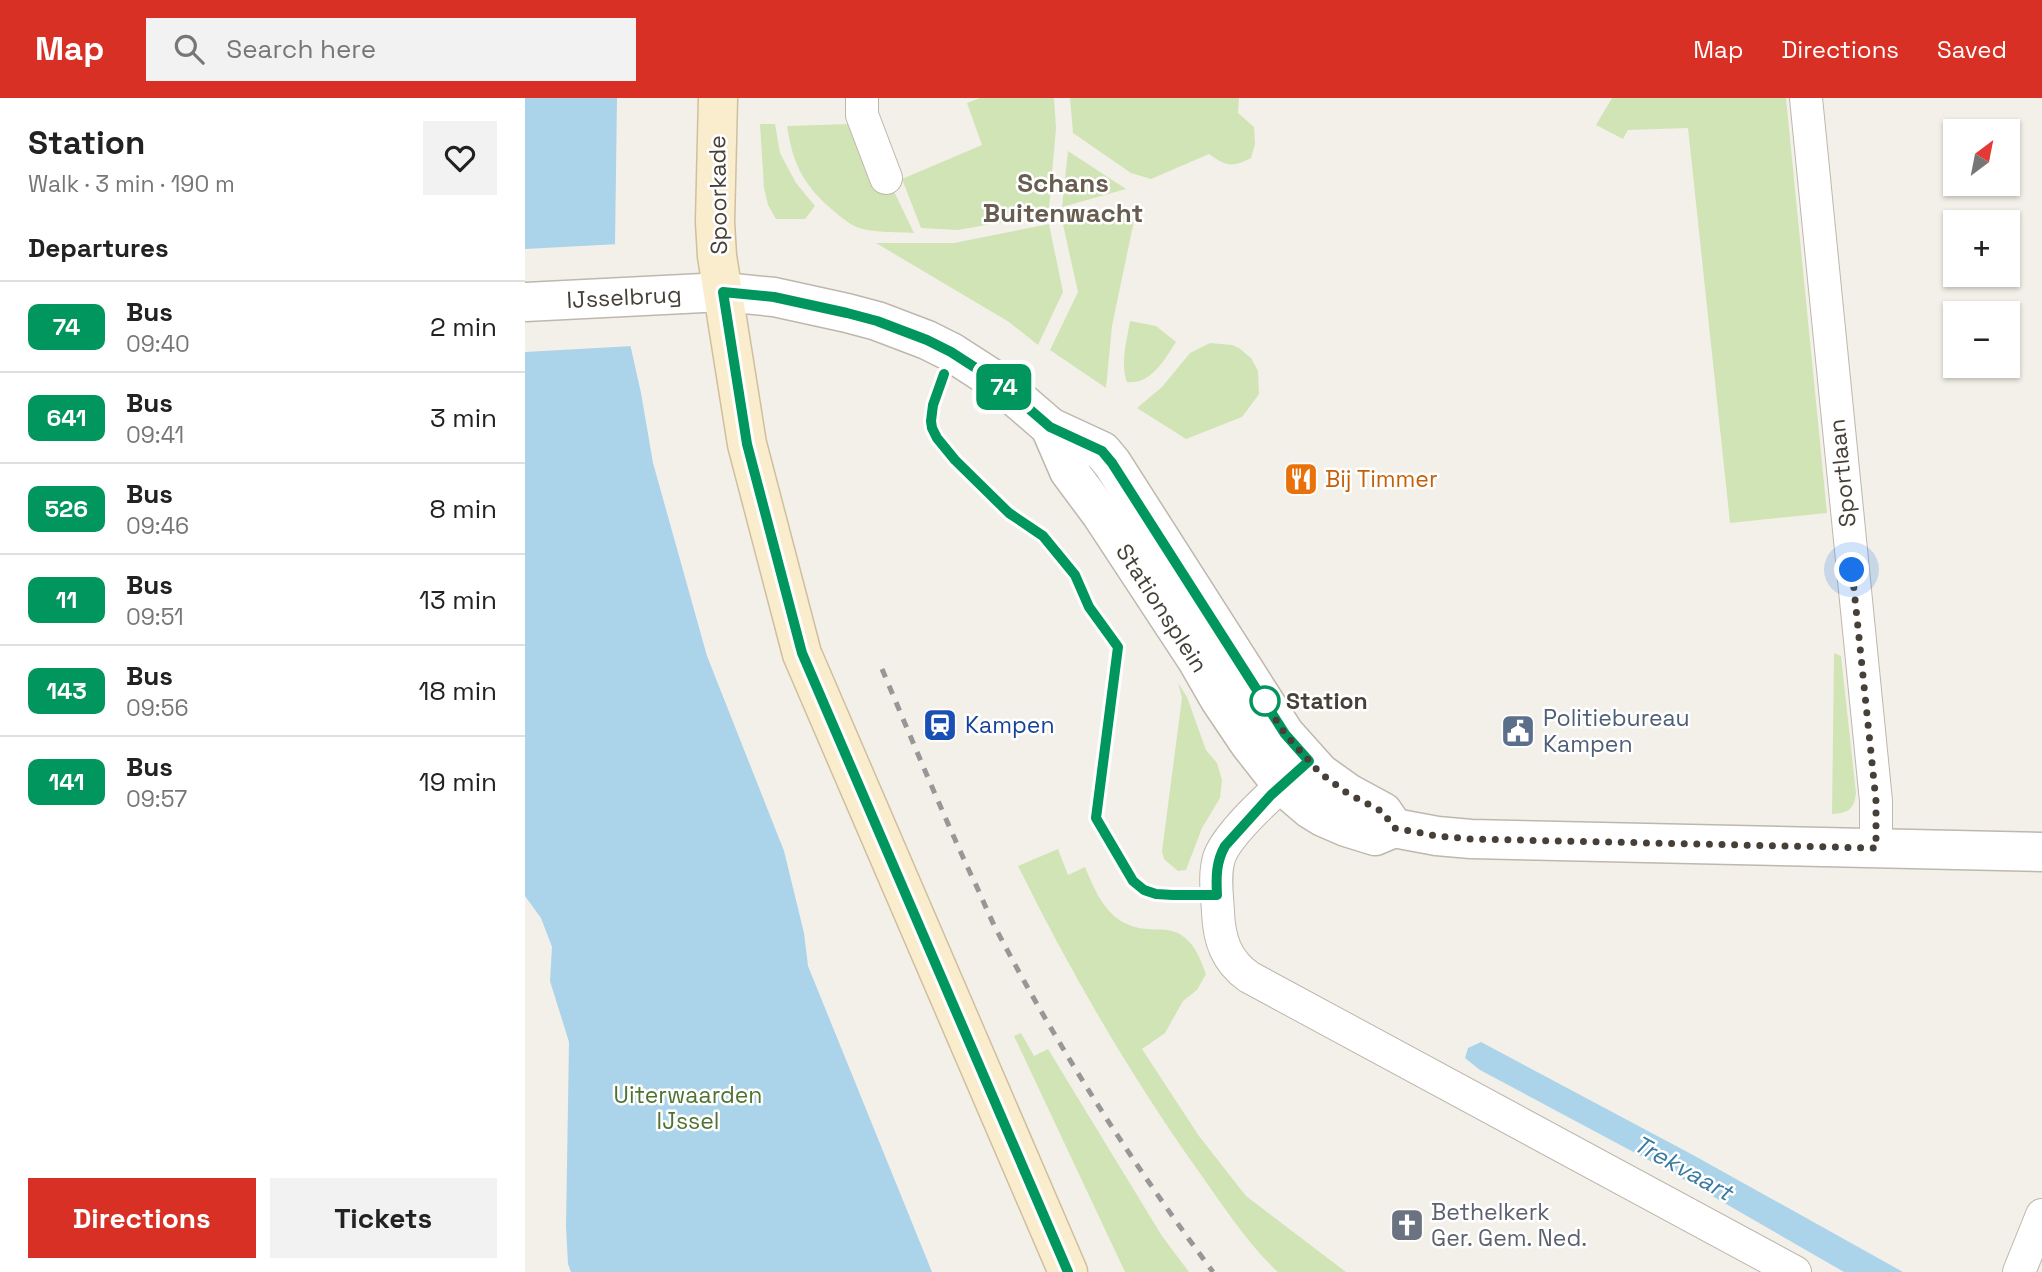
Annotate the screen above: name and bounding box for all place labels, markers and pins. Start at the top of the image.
restaurant icon: Bij Timmer [1282,460,1320,498]
place label: Bij Timmer [1325,464,1438,494]
marker: Station [1250,686,1280,716]
place label: Station [1286,686,1368,716]
place label: Politiebureau Kampen [1543,703,1690,759]
station icon: Kampen [921,706,959,744]
place label: Kampen [965,710,1055,740]
public building icon: Politiebureau Kampen [1499,712,1537,750]
place label: Bethelkerk Ger. Gem. Ned. [1431,1197,1587,1253]
church icon: Bethelkerk Ger. Gem. Ned. [1388,1206,1426,1244]

